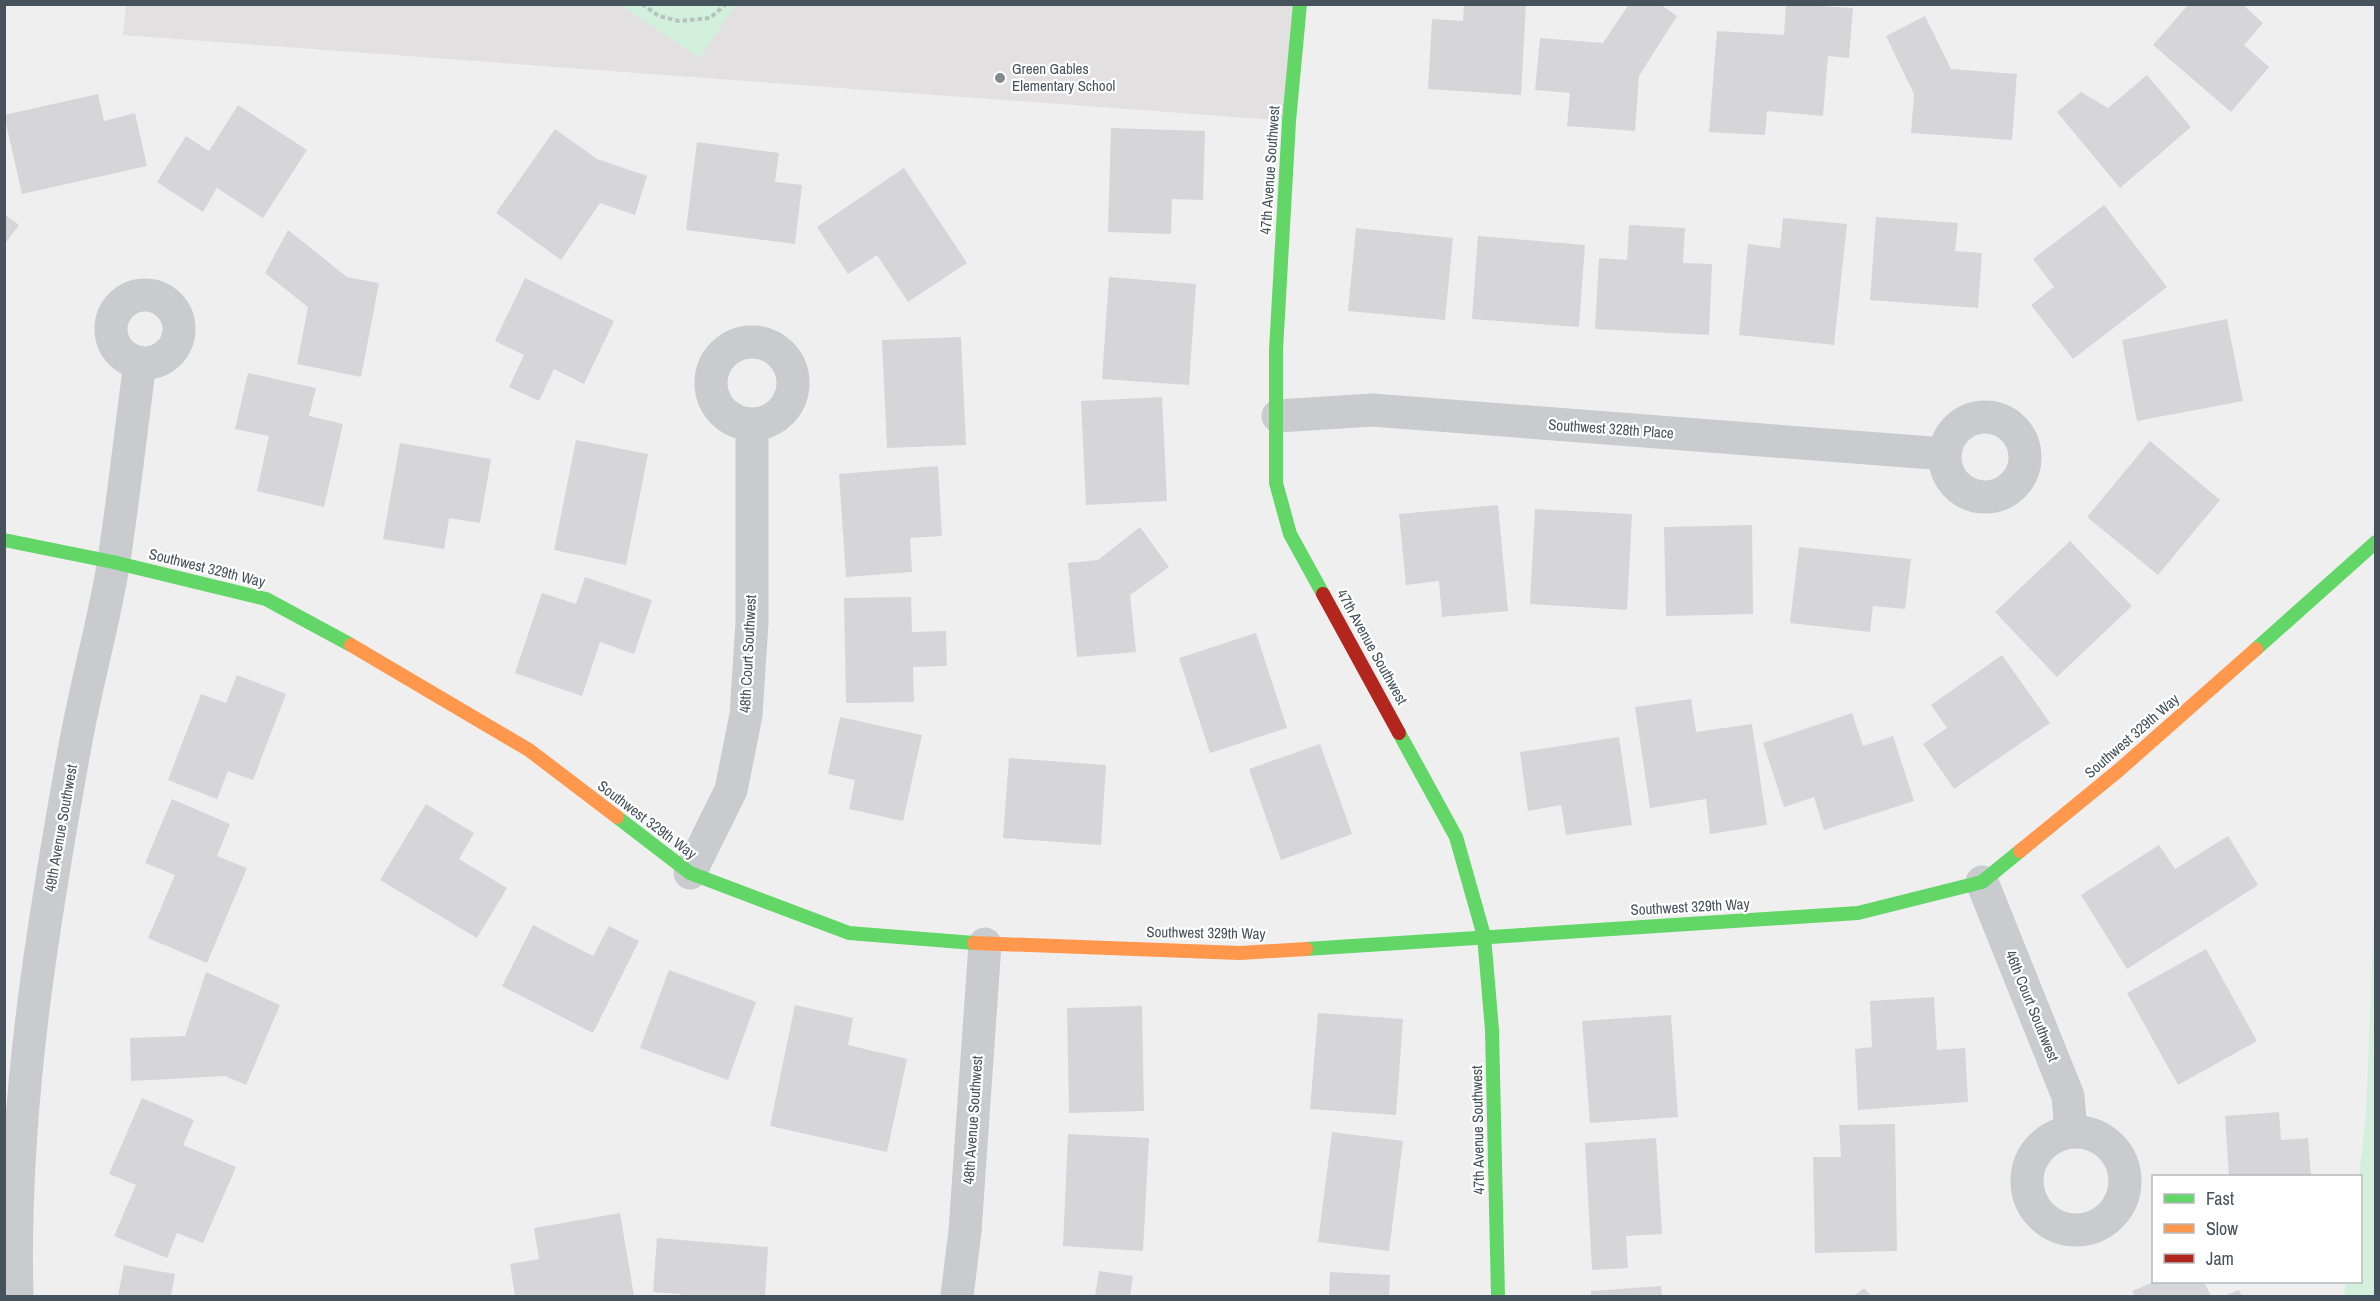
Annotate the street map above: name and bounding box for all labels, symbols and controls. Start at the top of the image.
place label: Green Gables Elementary School [1012,58,1115,96]
marker: Green Gables Elementary School [993,71,1007,85]
street label: 47th Avenue Southwest [1255,104,1285,235]
street label: Southwest 328th Place [1548,414,1675,443]
street label: Southwest 329th Way [147,543,268,592]
street label: 47th Avenue Southwest [1332,585,1413,709]
street label: 48th Court Southwest [734,594,761,714]
street label: Southwest 329th Way [2080,688,2184,783]
street label: 49th Avenue Southwest [39,762,82,893]
street label: Southwest 329th Way [593,775,702,864]
street label: Southwest 329th Way [1630,893,1751,920]
street label: Southwest 329th Way [1146,921,1267,944]
street label: 46th Court Southwest [2001,947,2065,1065]
street label: 48th Avenue Southwest [958,1054,988,1185]
street label: 47th Avenue Southwest [1466,1065,1489,1195]
legend [2152,1175,2362,1283]
text: Fast [2206,1186,2234,1211]
text: Slow [2206,1216,2238,1241]
text: Jam [2206,1246,2234,1271]

